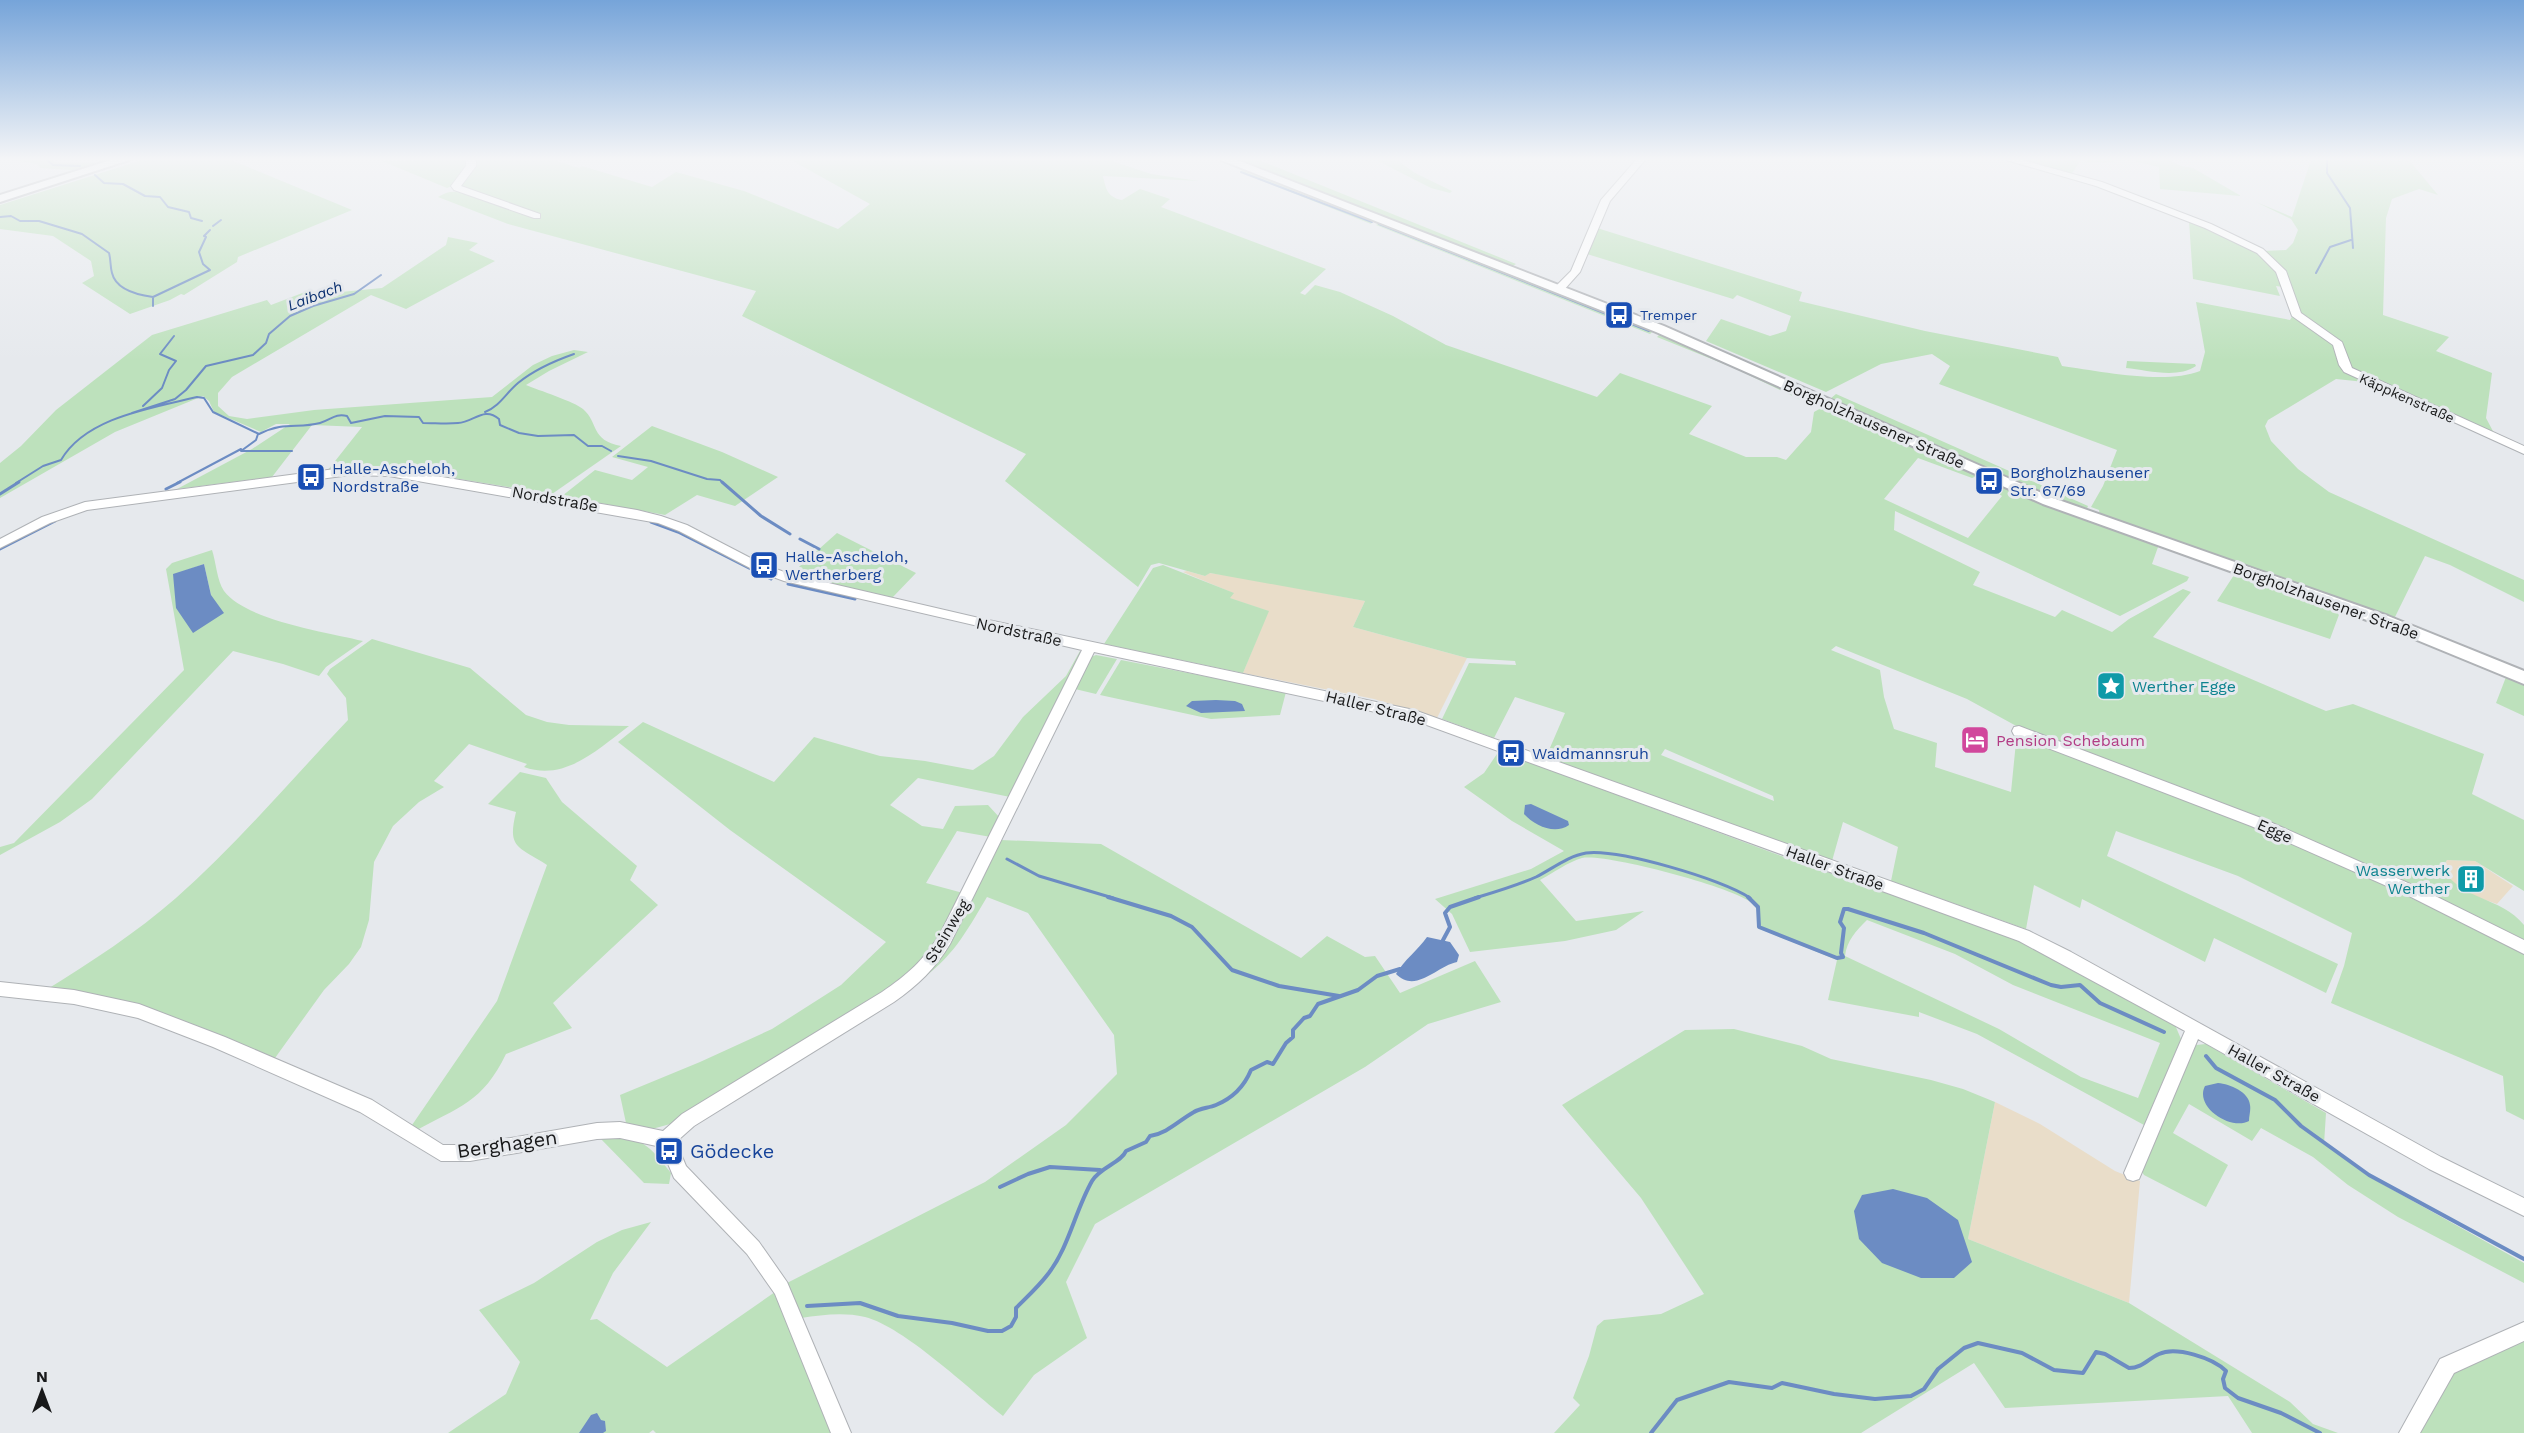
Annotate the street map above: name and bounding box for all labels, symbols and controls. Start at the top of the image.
water label: Laibach [285,277,345,315]
bus stop icon: Tremper [1603,299,1635,331]
place label: Tremper [1640,307,1697,323]
street label: Käppkenstraße [2357,370,2457,426]
street label: Borgholzhausener Straße [1780,375,1968,473]
place label: Halle-Ascheloh, Nordstraße [332,459,455,496]
bus stop icon: Halle-Ascheloh, Nordstraße [295,461,327,493]
place label: Borgholzhausener Str. 67/69 [2010,463,2150,500]
bus stop icon: Borgholzhausener Str. 67/69 [1973,465,2005,497]
street label: Nordstraße [510,482,600,516]
place label: Halle-Ascheloh, Wertherberg [785,547,908,584]
bus stop icon: Halle-Ascheloh, Wertherberg [748,549,780,581]
street label: Borgholzhausener Straße [2231,559,2421,643]
street label: Nordstraße [974,614,1064,650]
place icon: Werther Egge [2095,670,2127,702]
place label: Werther Egge [2132,677,2236,696]
street label: Haller Straße [1324,686,1428,730]
hotel icon: Pension Schebaum [1959,724,1991,756]
place label: Pension Schebaum [1996,731,2145,750]
bus stop icon: Waidmannsruh [1495,737,1527,769]
place label: Waidmannsruh [1532,744,1649,763]
street label: Egge [2254,815,2296,847]
street label: Haller Straße [1783,841,1887,895]
place label: Wasserwerk Werther [2356,861,2450,898]
building icon: Wasserwerk Werther [2455,863,2487,895]
street label: Steinweg [921,895,974,966]
street label: Haller Straße [2224,1040,2324,1106]
street label: Berghagen [455,1125,559,1163]
bus stop icon: Gödecke [653,1135,685,1167]
place label: Gödecke [690,1139,774,1163]
north arrow [12,1361,72,1421]
text: N [36,1367,48,1386]

